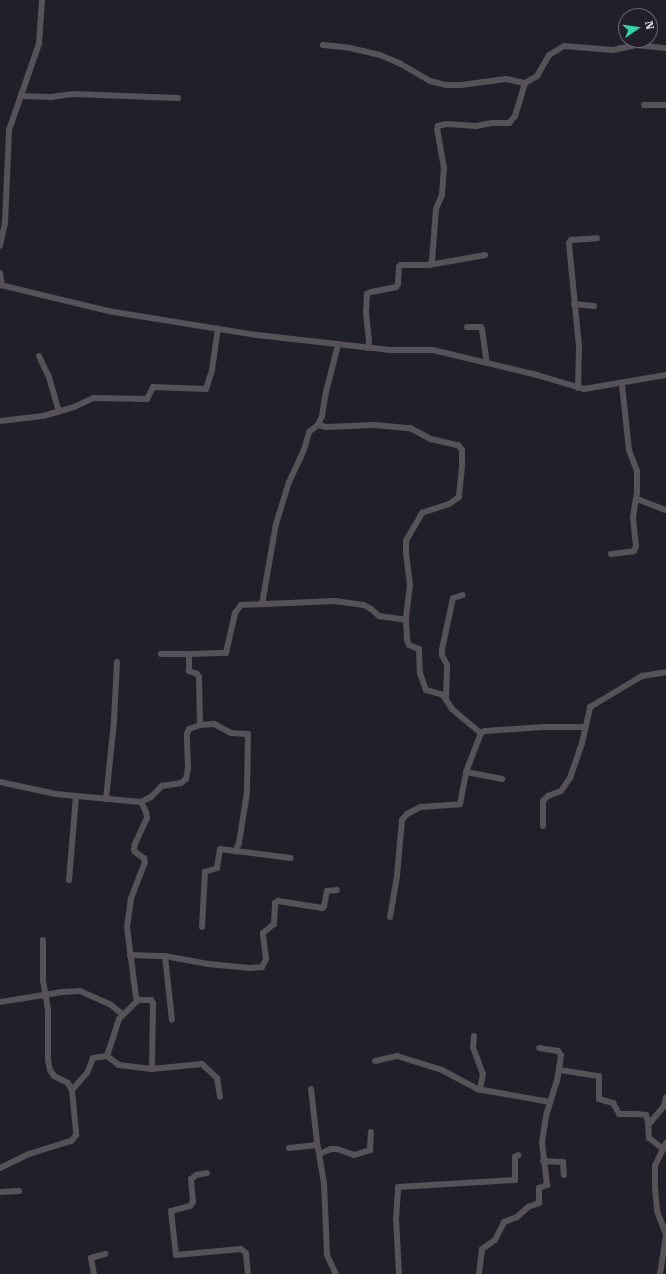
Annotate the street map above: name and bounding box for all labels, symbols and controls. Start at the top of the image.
north arrow [618,8,658,48]
text: N [642,20,656,31]

